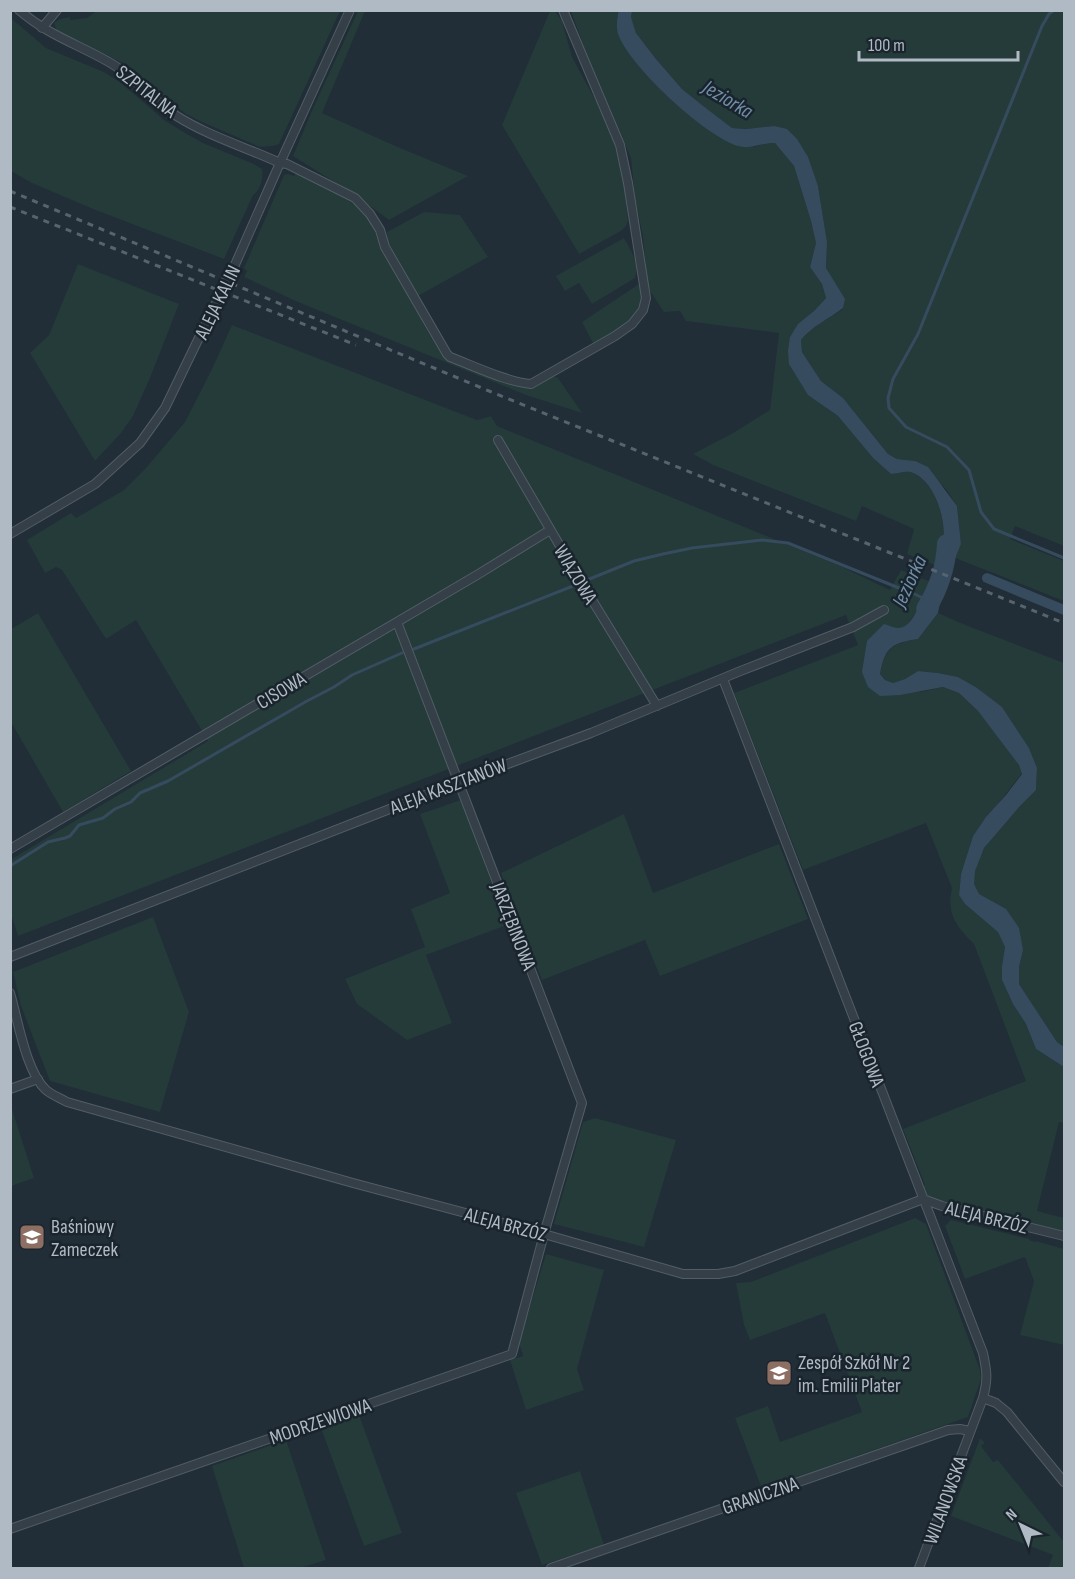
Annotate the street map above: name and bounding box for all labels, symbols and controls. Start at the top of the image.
scale bar [859,24,1018,62]
text: 100 m [868,35,905,56]
street label: SZPITALNA [111,60,182,123]
water label: Jeziorka [696,74,758,124]
street label: ALEJA KALIN [189,262,246,344]
street label: WIĄZOWA [548,541,602,609]
water label: Jeziorka [886,551,932,613]
street label: CISOWA [253,667,311,715]
street label: ALEJA KASZTANÓW [386,754,510,821]
street label: JARZĘBINOWA [485,878,541,974]
street label: GŁOGOWA [843,1018,890,1091]
street label: ALEJA BRZÓZ [942,1196,1030,1240]
street label: ALEJA BRZÓZ [461,1202,549,1247]
place label: Baśniowy Zameczek [51,1215,118,1262]
school or university icon: Baśniowy Zameczek [17,1222,47,1252]
place label: Zespół Szkół Nr 2 im. Emilii Plater [798,1351,910,1398]
school or university icon: Zespół Szkół Nr 2 im. Emilii Plater [764,1358,794,1388]
street label: MODRZEWIOWA [267,1393,374,1450]
street label: WILANOWSKA [919,1452,973,1548]
street label: GRANICZNA [719,1472,802,1520]
north arrow [991,1495,1051,1555]
text: N [1002,1505,1021,1525]

